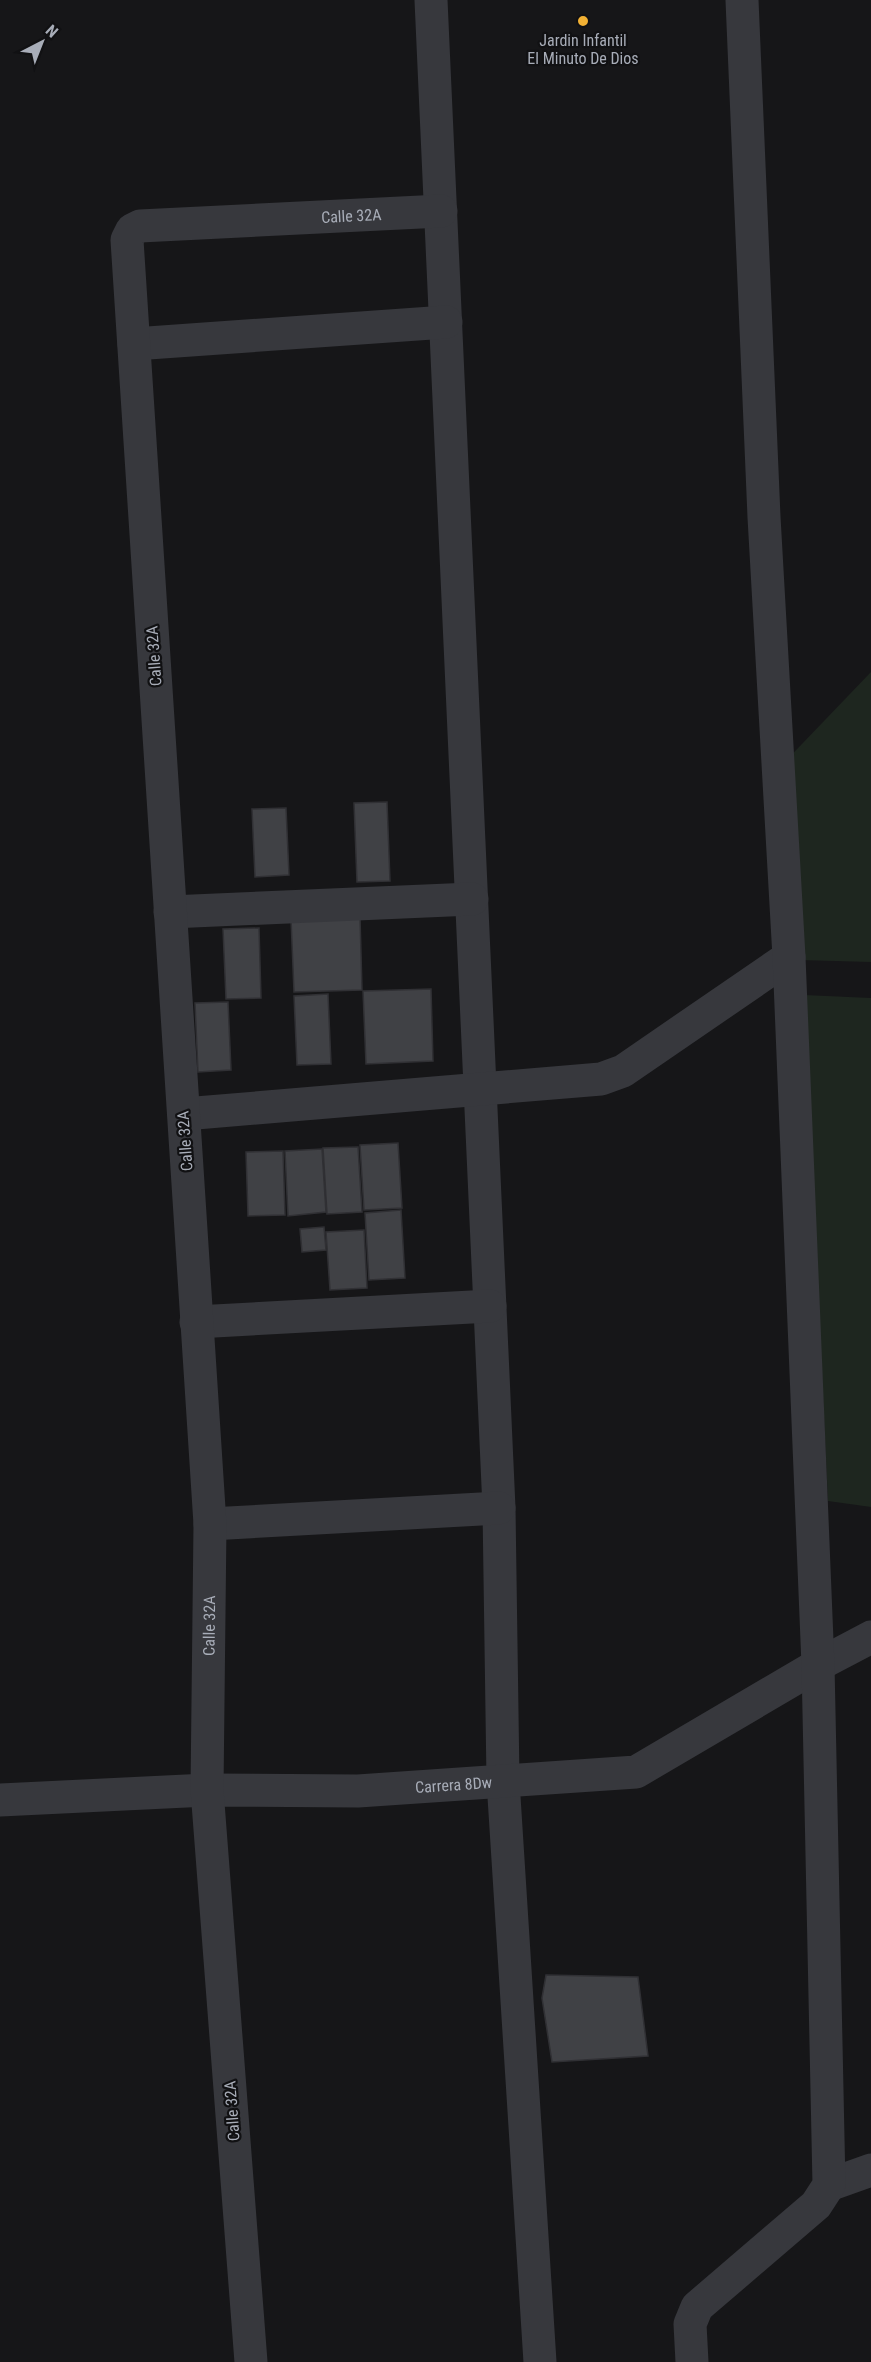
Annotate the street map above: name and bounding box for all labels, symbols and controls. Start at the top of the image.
north arrow [12,12,72,72]
marker: Jardin Infantil El Minuto De Dios [576,14,590,28]
text: N [42,21,62,42]
place label: Jardin Infantil El Minuto De Dios [527,31,639,68]
street label: Calle 32A [321,204,382,226]
street label: Calle 32A [142,625,166,687]
street label: Calle 32A [173,1110,197,1172]
street label: Calle 32A [199,1595,219,1656]
street label: Carrera 8Dw [414,1772,493,1797]
street label: Calle 32A [220,2080,244,2142]

